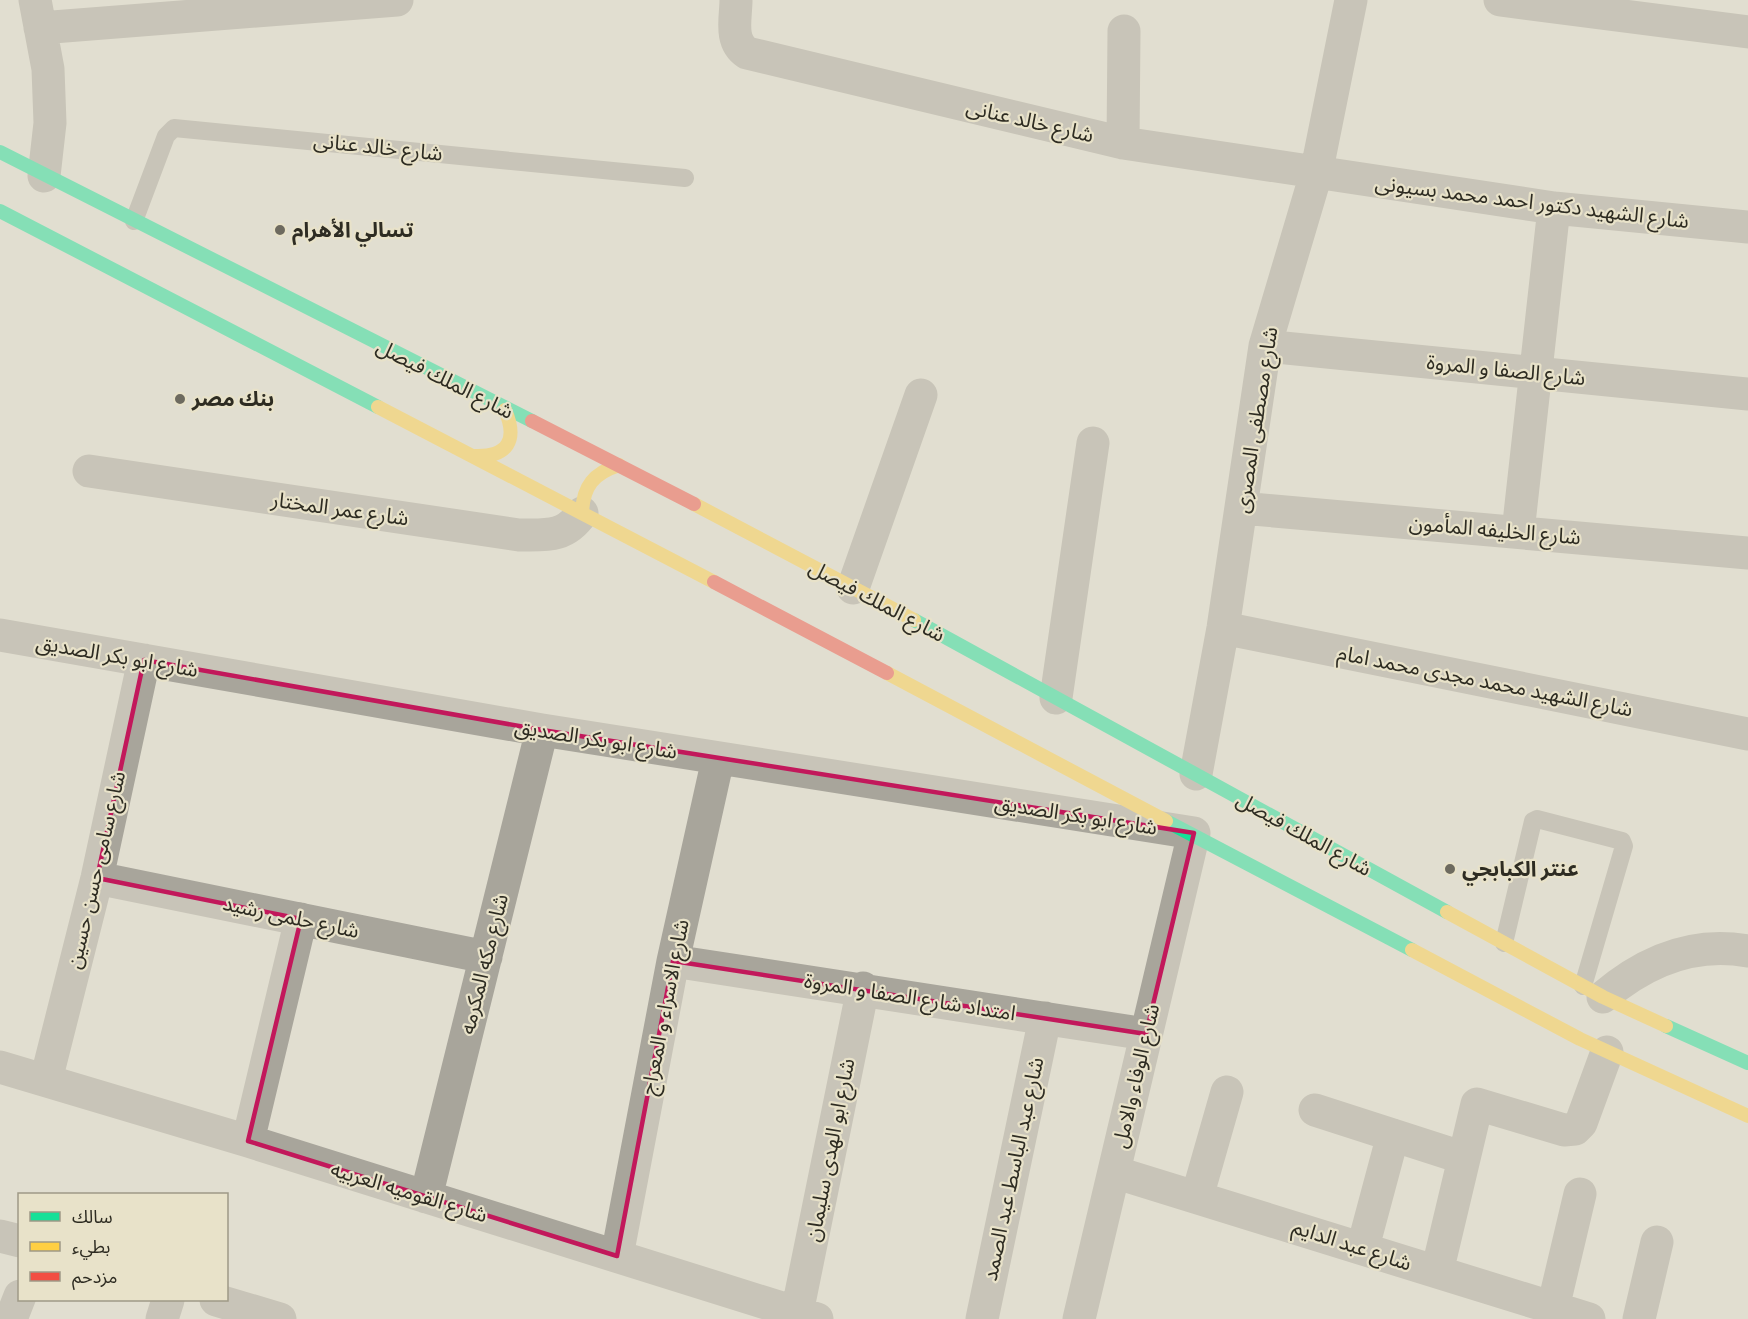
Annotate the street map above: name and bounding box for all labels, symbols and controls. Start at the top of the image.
street label: شارع خالد عنانى [963,93,1096,150]
street label: شارع خالد عنانى [312,126,444,169]
street label: شارع الشهيد دكتور احمد محمد بسيونى [1373,169,1691,236]
place label: تسالي الأهرام [292,216,414,247]
marker: تسالي الأهرام [273,223,287,237]
street label: شارع مصطفى المصرى [1227,325,1286,515]
street label: شارع الملك فيصل [371,332,518,427]
street label: شارع الصفا و المروة [1425,348,1587,393]
place label: بنك مصر [191,385,274,412]
marker: بنك مصر [173,392,187,406]
street label: شارع عمر المختار [268,485,411,533]
street label: شارع الخليفه المأمون [1408,509,1582,552]
street label: شارع الملك فيصل [803,553,950,650]
street label: شارع ابو بكر الصديق [33,628,200,685]
street label: شارع الشهيد محمد مجدى محمد امام [1335,639,1635,725]
street label: شارع ابو بكر الصديق [513,712,679,767]
street label: شارع سامى حسن حسين [60,768,133,972]
street label: شارع الملك فيصل [1231,785,1377,884]
street label: شارع ابو بكر الصديق [993,788,1159,843]
place label: عنتر الكبابجي [1462,855,1579,886]
marker: عنتر الكبابجي [1443,862,1457,876]
street label: شارع حلمى رشيد [220,889,362,946]
street label: شارع مكه المكرمه [453,891,516,1037]
street label: شارع الاسراء و المعراج [634,917,697,1097]
street label: امتداد شارع الصفا و المروة [802,966,1018,1029]
street label: شارع الوفاء والامل [1106,1001,1167,1151]
street label: شارع عبد الباسط عبد الصمد [976,1055,1051,1284]
street label: شارع ابو الهدى سليمان [798,1056,862,1244]
street label: شارع القوميه العربيه [327,1155,491,1230]
legend [18,1193,228,1301]
text: سالك [72,1205,113,1228]
street label: شارع عبد الدايم [1289,1213,1415,1278]
text: بطيء [72,1235,110,1260]
text: مزدحم [72,1265,117,1290]

